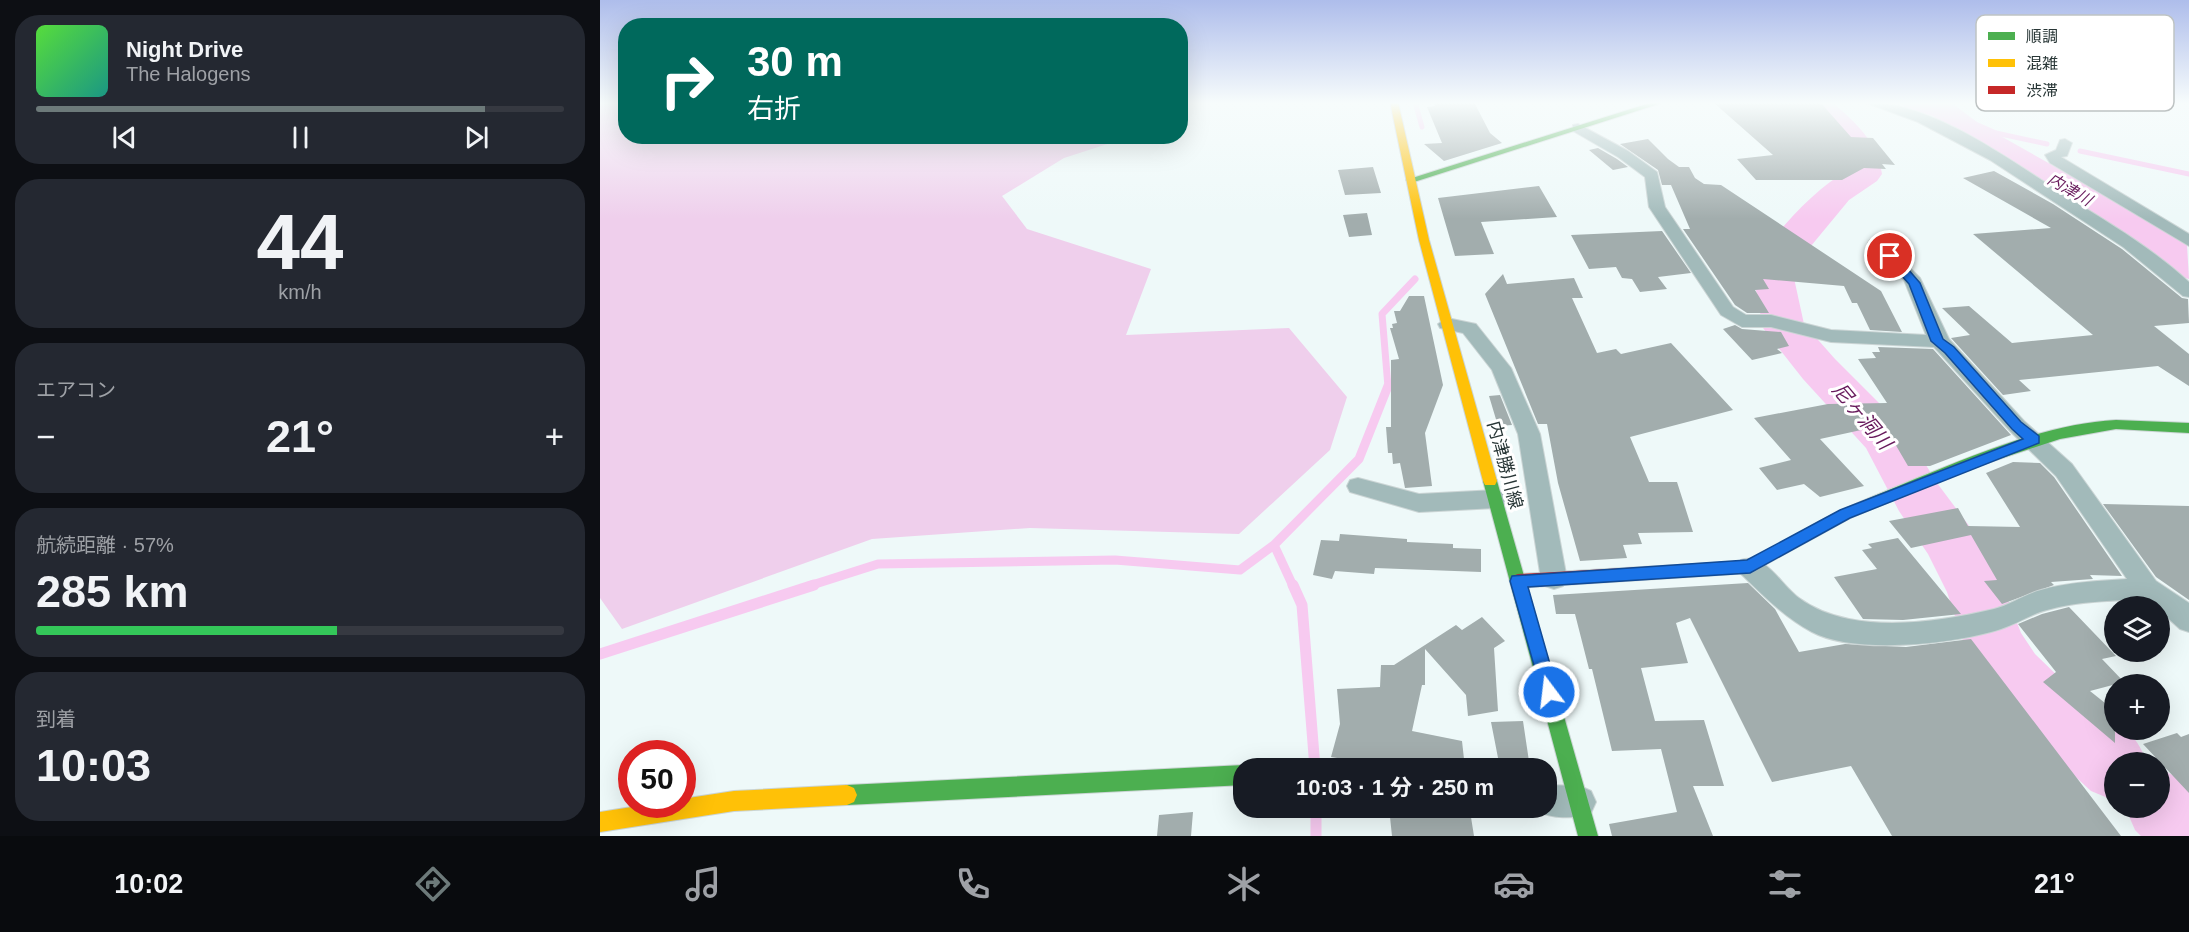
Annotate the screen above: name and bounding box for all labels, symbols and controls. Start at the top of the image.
legend [1976,15,2174,111]
text: 順調 [2026,28,2058,45]
text: Night Drive [126,37,243,62]
text: 30 m [747,38,843,85]
icon: right [648,42,726,120]
text: 混雑 [2026,55,2058,72]
text: The Halogens [126,63,251,85]
text: 渋滞 [2026,82,2058,99]
text: 右折 [747,94,801,124]
icon: previous [108,121,141,154]
icon: pause [284,121,317,154]
icon: next [460,121,493,154]
water label: 内津川 [2045,170,2097,210]
text: 44 [257,198,343,286]
pin [1864,230,1915,281]
icon: arrive [1873,239,1906,272]
text: km/h [278,281,322,303]
water label: 尼ヶ洞川 [1828,378,1897,455]
text: エアコン [36,379,116,401]
text: 21° [266,411,334,462]
text: − [36,418,55,455]
text: + [545,418,564,455]
street label: 内津勝川線 [1484,419,1526,511]
text: 航続距離 · 57% [36,534,174,556]
text: 285 km [36,566,189,617]
map controls [2104,596,2170,818]
button: layers [2104,596,2170,662]
position arrow [1517,660,1581,724]
button: + [2104,674,2170,740]
text: 到着 [36,708,76,730]
text: 10:03 [36,740,151,791]
speed limit sign: 50 [618,740,696,818]
button: − [2104,752,2170,818]
text: 10:03 · 1 分 · 250 m [1296,775,1494,800]
icon: directions [412,863,454,905]
icon: music [682,863,724,905]
icon: phone [952,863,994,905]
icon: climate [1223,863,1265,905]
icon: car [1493,863,1535,905]
icon: filters [1764,863,1806,905]
text: 10:02 [114,869,183,899]
text: 21° [2034,869,2075,899]

